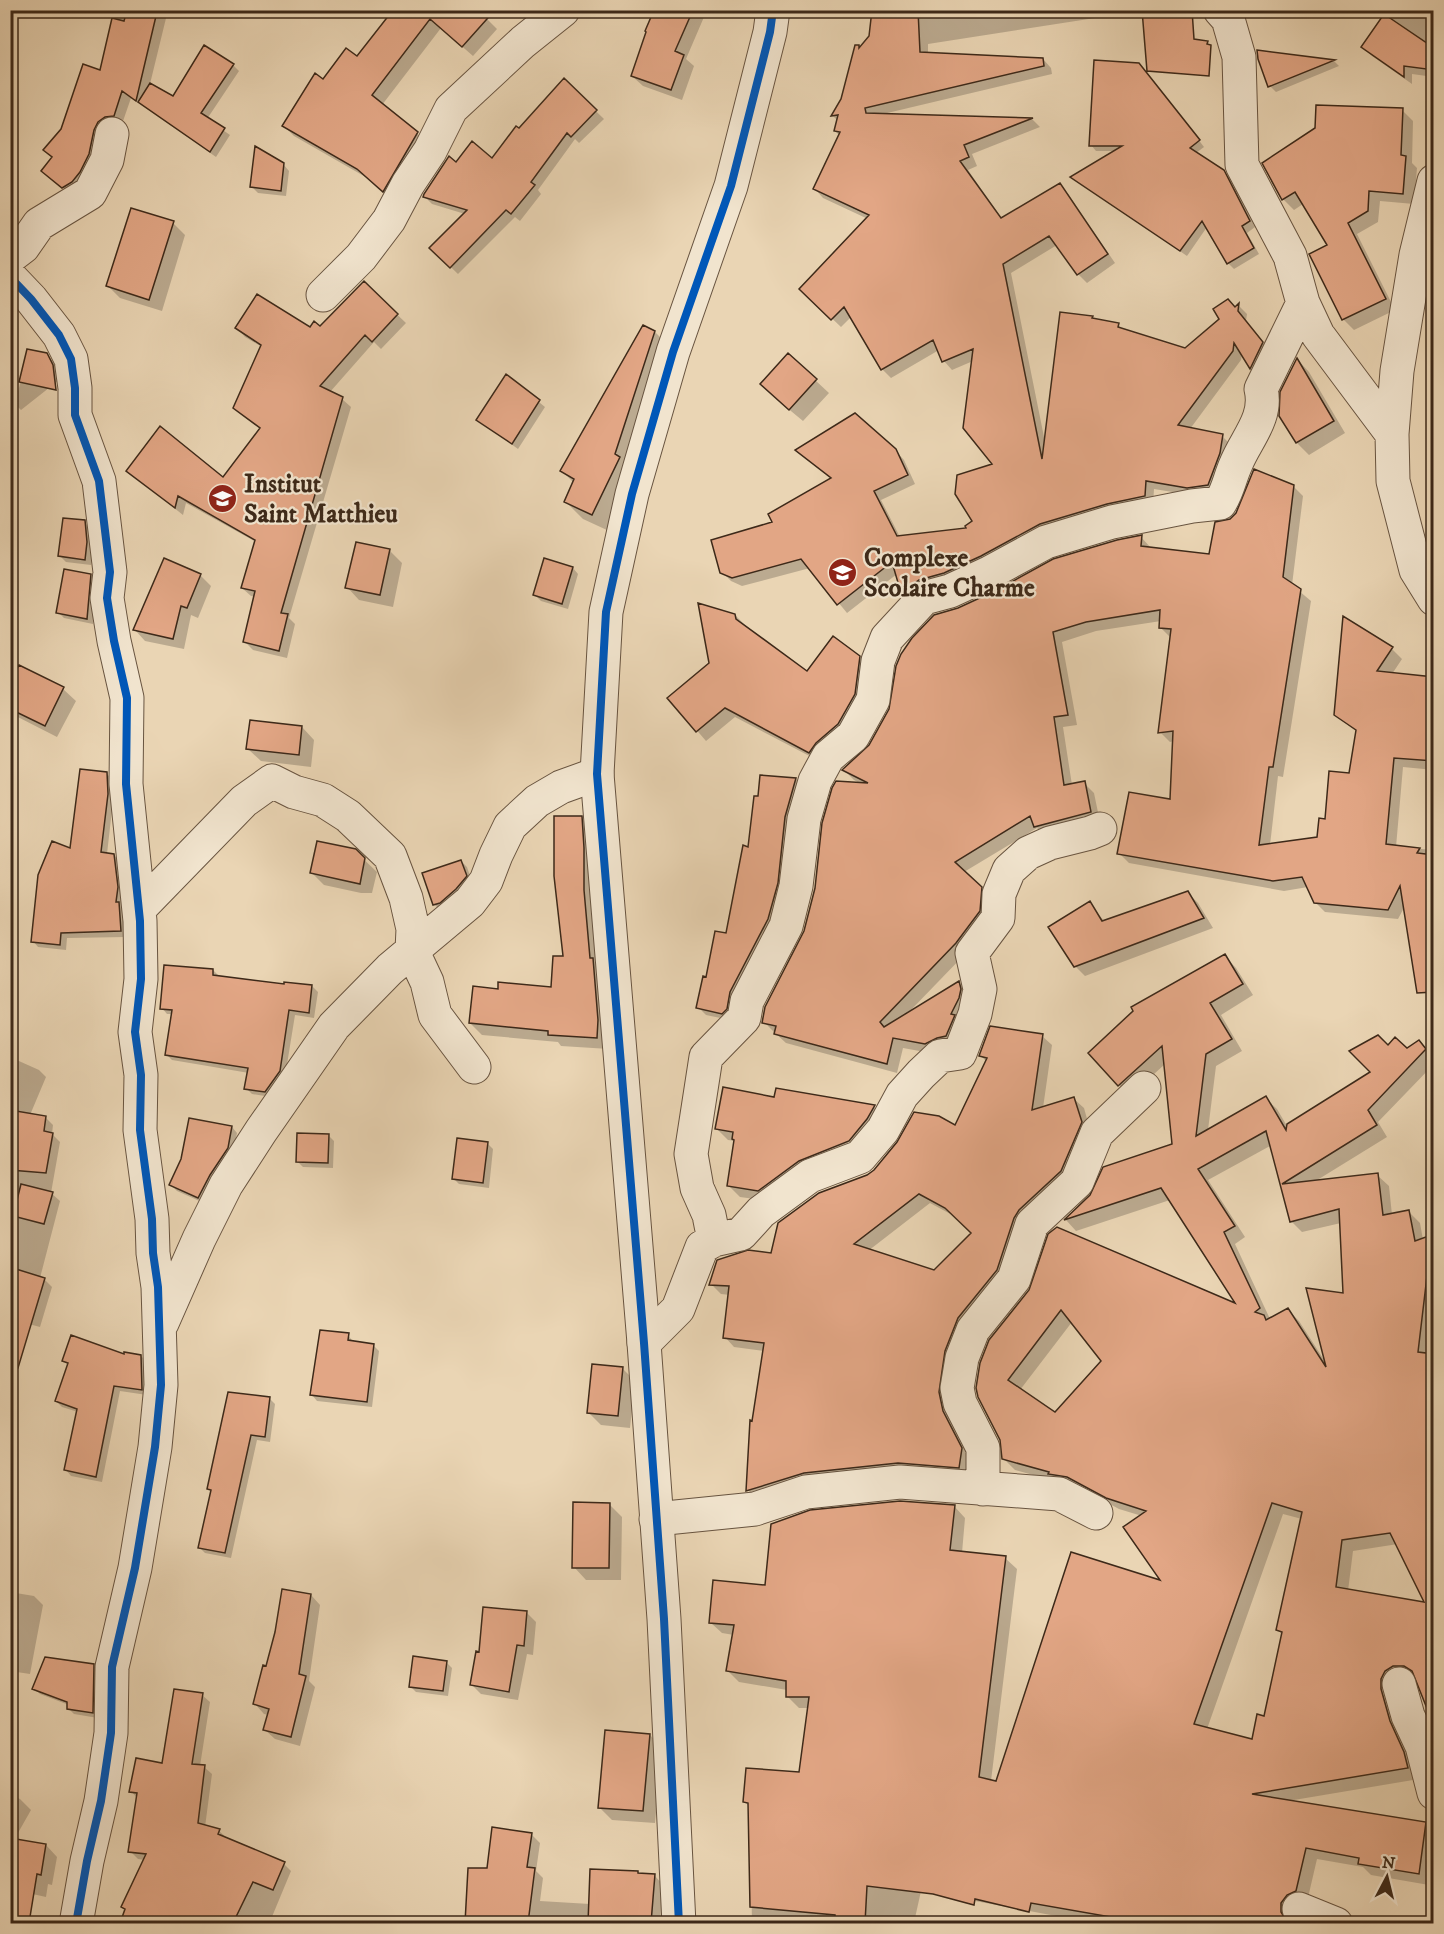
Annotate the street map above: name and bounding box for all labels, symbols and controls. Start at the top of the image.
place label: Institut Saint Matthieu [244,468,398,531]
school or university icon: Institut Saint Matthieu [207,483,239,515]
place label: Complexe Scolaire Charme [864,542,1035,605]
school or university icon: Complexe Scolaire Charme [827,557,859,589]
north arrow [1357,1847,1417,1907]
text: N [1381,1852,1396,1874]

